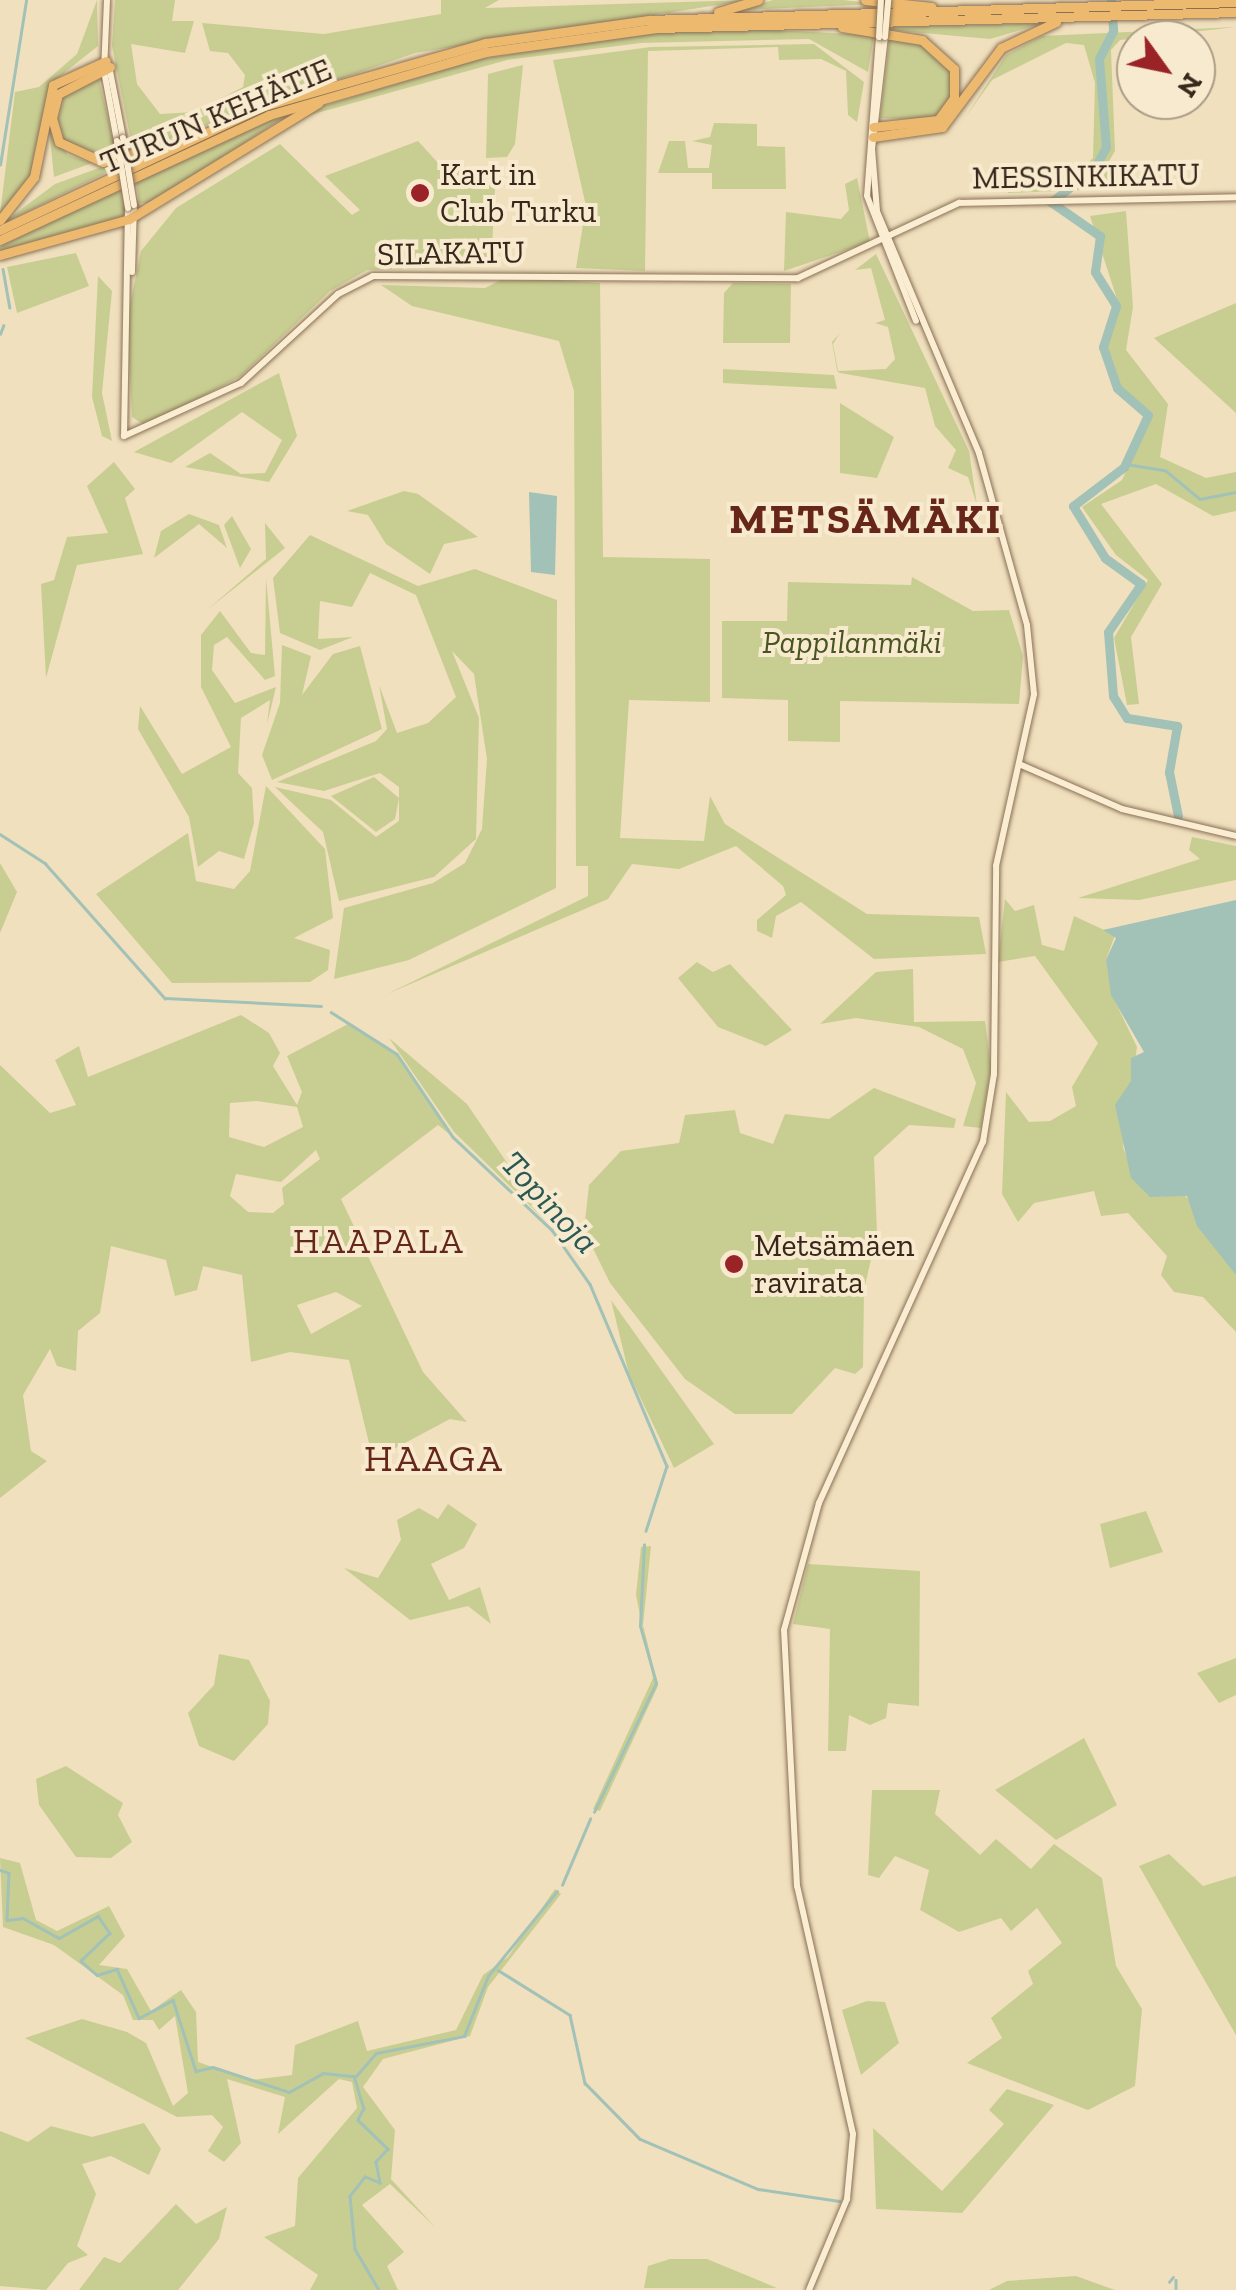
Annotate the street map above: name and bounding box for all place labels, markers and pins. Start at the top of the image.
place label: Kart in Club Turku [440,156,597,231]
marker: Kart in Club Turku [409,182,431,204]
place label: Metsämäen ravirata [754,1227,914,1302]
marker: Metsämäen ravirata [723,1253,745,1275]

